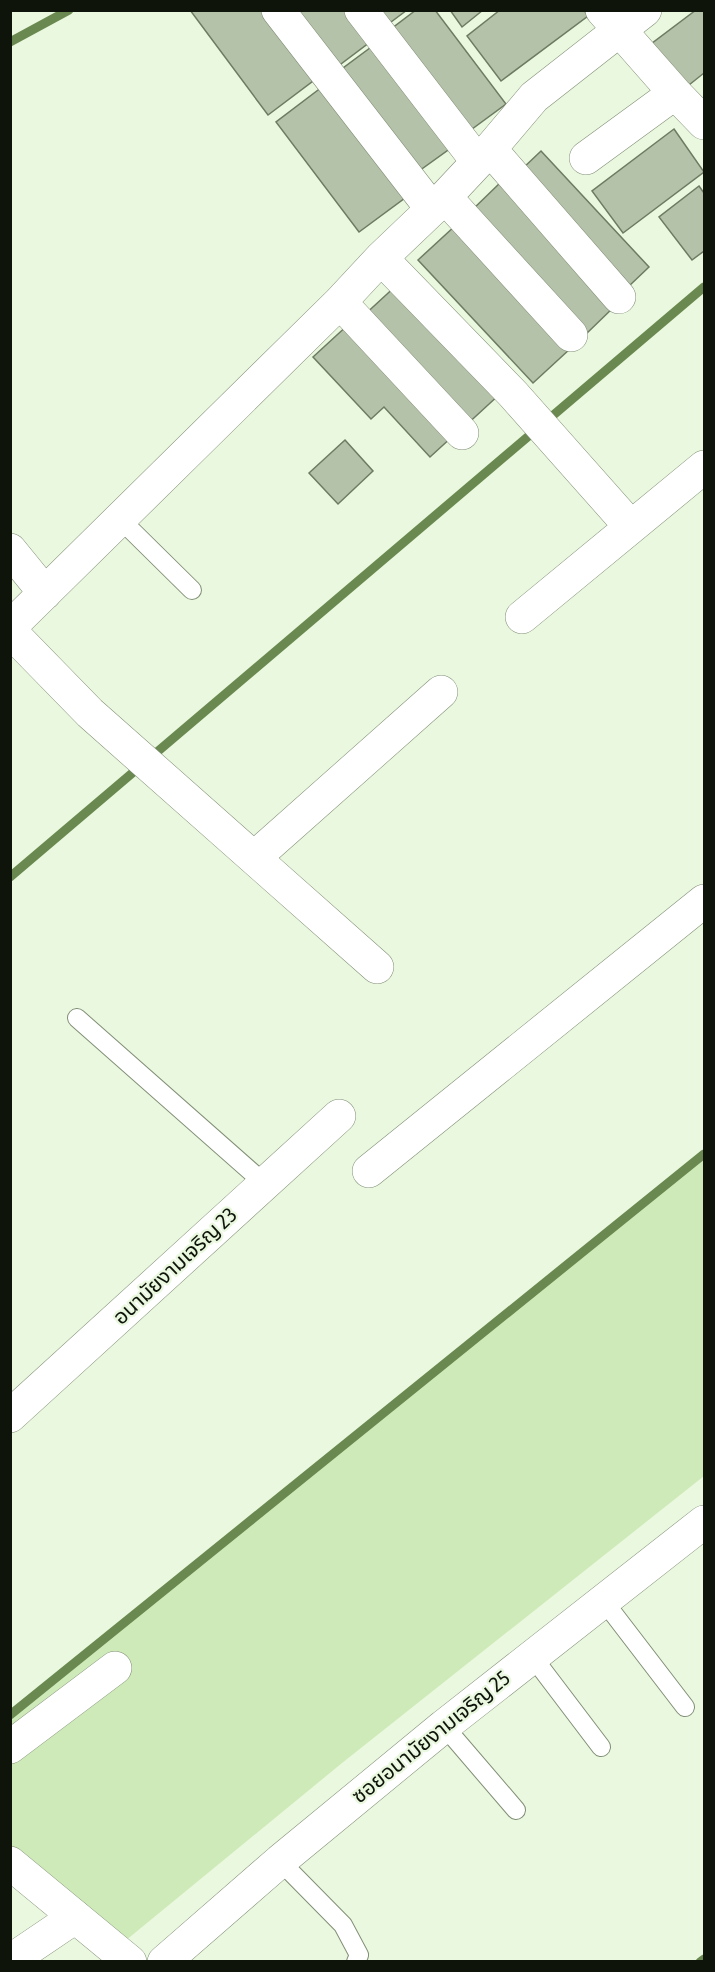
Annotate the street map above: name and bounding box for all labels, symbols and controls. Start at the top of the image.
street label: อนามัยงามเจริญ 23 [108,1202,241,1329]
street label: ซอยอนามัยงามเจริญ 25 [346,1665,514,1807]

